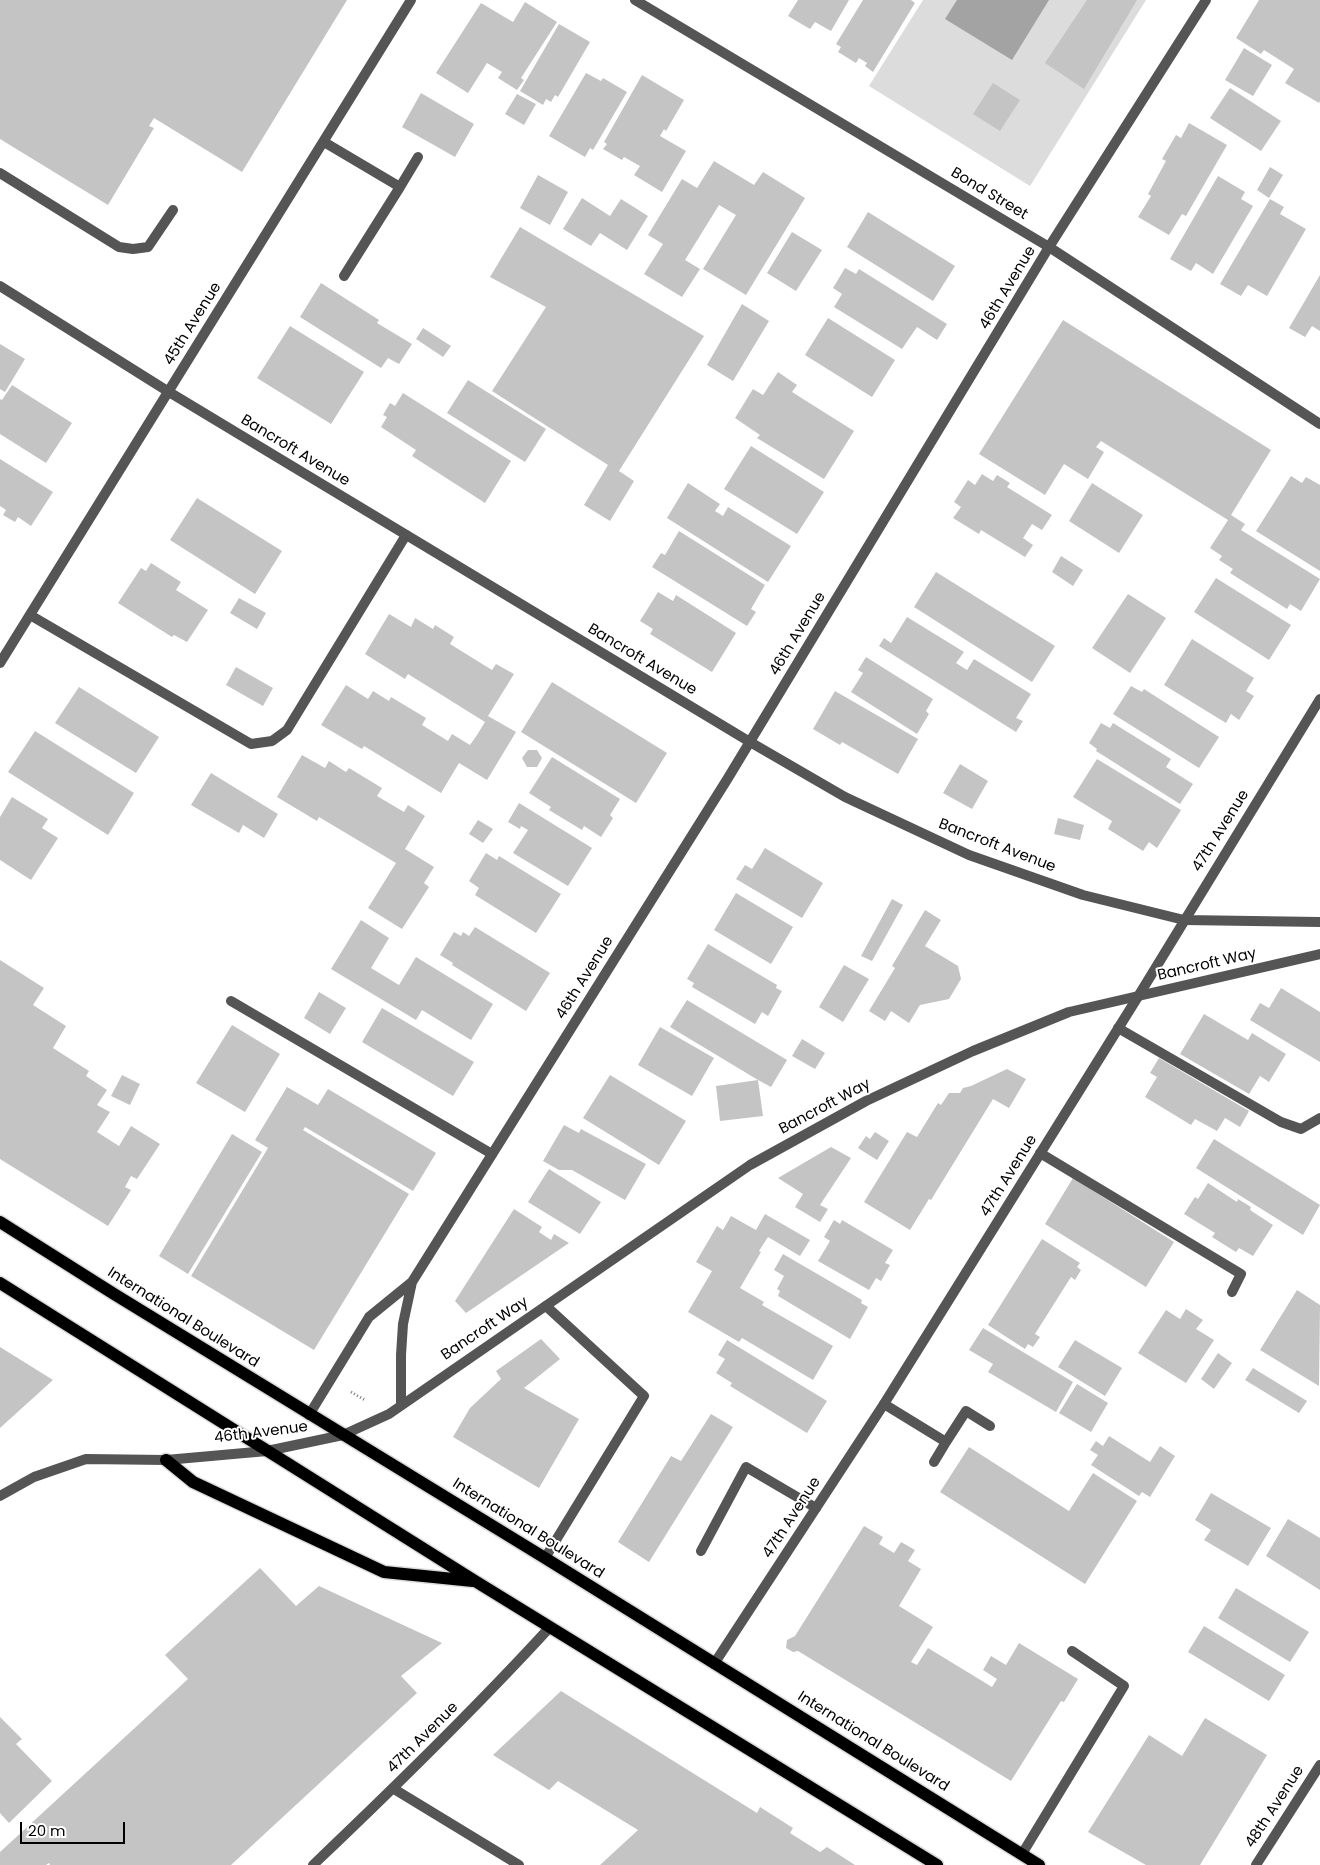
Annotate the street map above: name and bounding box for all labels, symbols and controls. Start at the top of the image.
street label: Bond Street [947,164,1031,224]
street label: 46th Avenue [976,243,1040,333]
street label: 45th Avenue [160,279,226,369]
street label: Bancroft Avenue [237,411,353,491]
street label: 46th Avenue [766,589,830,679]
street label: Bancroft Avenue [584,620,700,700]
street label: 47th Avenue [1189,787,1253,875]
street label: Bancroft Avenue [936,815,1058,877]
street label: 46th Avenue [552,933,618,1023]
street label: Bancroft Way [1156,945,1258,985]
street label: Bancroft Way [776,1075,874,1139]
street label: 47th Avenue [977,1132,1041,1220]
street label: International Boulevard [104,1264,262,1372]
street label: Bancroft Way [438,1293,532,1365]
street label: 46th Avenue [213,1418,309,1448]
street label: 47th Avenue [759,1474,825,1562]
street label: International Boulevard [449,1475,607,1583]
street label: International Boulevard [794,1688,952,1796]
street label: 47th Avenue [384,1699,462,1777]
street label: 48th Avenue [1242,1763,1308,1851]
scale bar [22,1812,128,1844]
text: 20 m [28,1820,66,1841]

